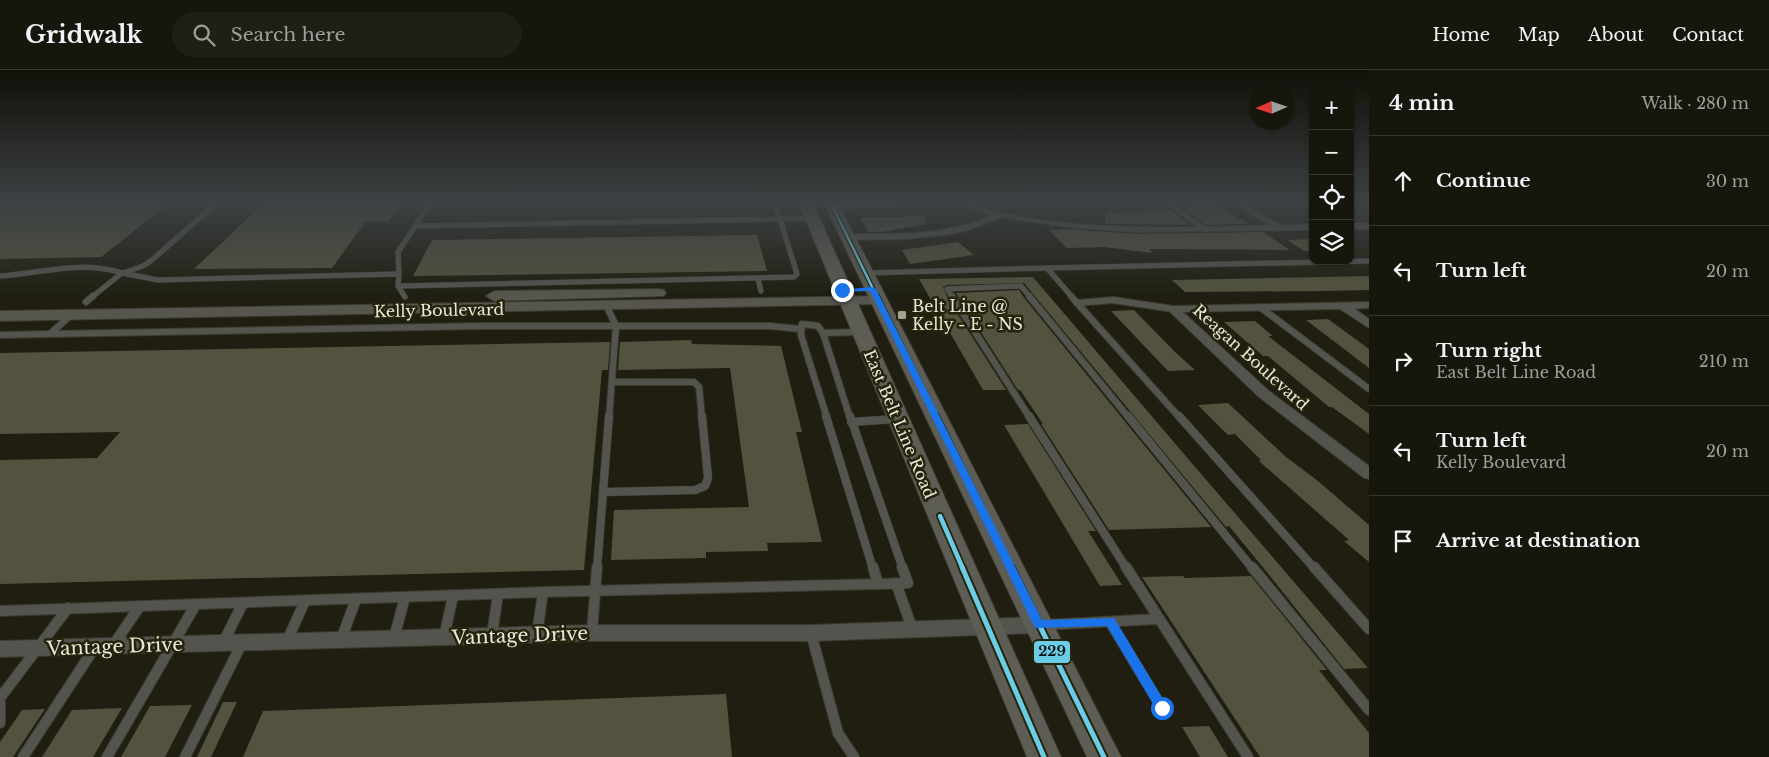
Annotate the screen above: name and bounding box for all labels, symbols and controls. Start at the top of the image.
search box [172,12,522,57]
text: Gridwalk [25,20,142,49]
icon: search [190,21,218,49]
text: Search here [230,23,345,46]
text: Home [1432,24,1490,46]
text: Map [1518,24,1560,46]
text: About [1588,24,1644,46]
text: Contact [1672,24,1744,46]
north arrow [1249,85,1294,130]
map controls [1309,85,1354,265]
button: + [1309,85,1354,130]
text: 4 min [1389,90,1455,116]
text: Walk · 280 m [1641,93,1749,113]
button: − [1309,130,1354,175]
icon: ahead [1389,167,1417,195]
text: Continue [1436,169,1531,192]
text: 30 m [1706,171,1749,191]
button: locate [1309,175,1354,220]
button: layers [1309,220,1354,265]
icon: left [1389,257,1417,285]
text: Turn left [1436,259,1527,282]
text: 20 m [1706,261,1749,281]
route end [831,279,854,302]
place label: Belt Line @ Kelly - E - NS [912,296,1023,334]
street label: Kelly Boulevard [374,299,504,321]
street label: Reagan Boulevard [1189,300,1313,414]
marker: Belt Line @ Kelly - E - NS [896,309,908,321]
text: Turn right [1436,339,1542,362]
street label: East Belt Line Road [860,346,941,502]
icon: right [1389,347,1417,375]
text: 210 m [1699,351,1749,371]
text: East Belt Line Road [1436,362,1596,382]
text: Turn left [1436,429,1527,452]
icon: left [1389,437,1417,465]
text: 20 m [1706,441,1749,461]
text: Kelly Boulevard [1436,452,1566,472]
icon: arrive [1389,527,1417,555]
text: Arrive at destination [1436,529,1640,552]
street label: Vantage Drive [450,622,589,649]
street label: Vantage Drive [45,633,184,660]
line badge: 229 [1033,640,1071,664]
text: 229 [1038,642,1066,660]
route start [1151,697,1174,720]

